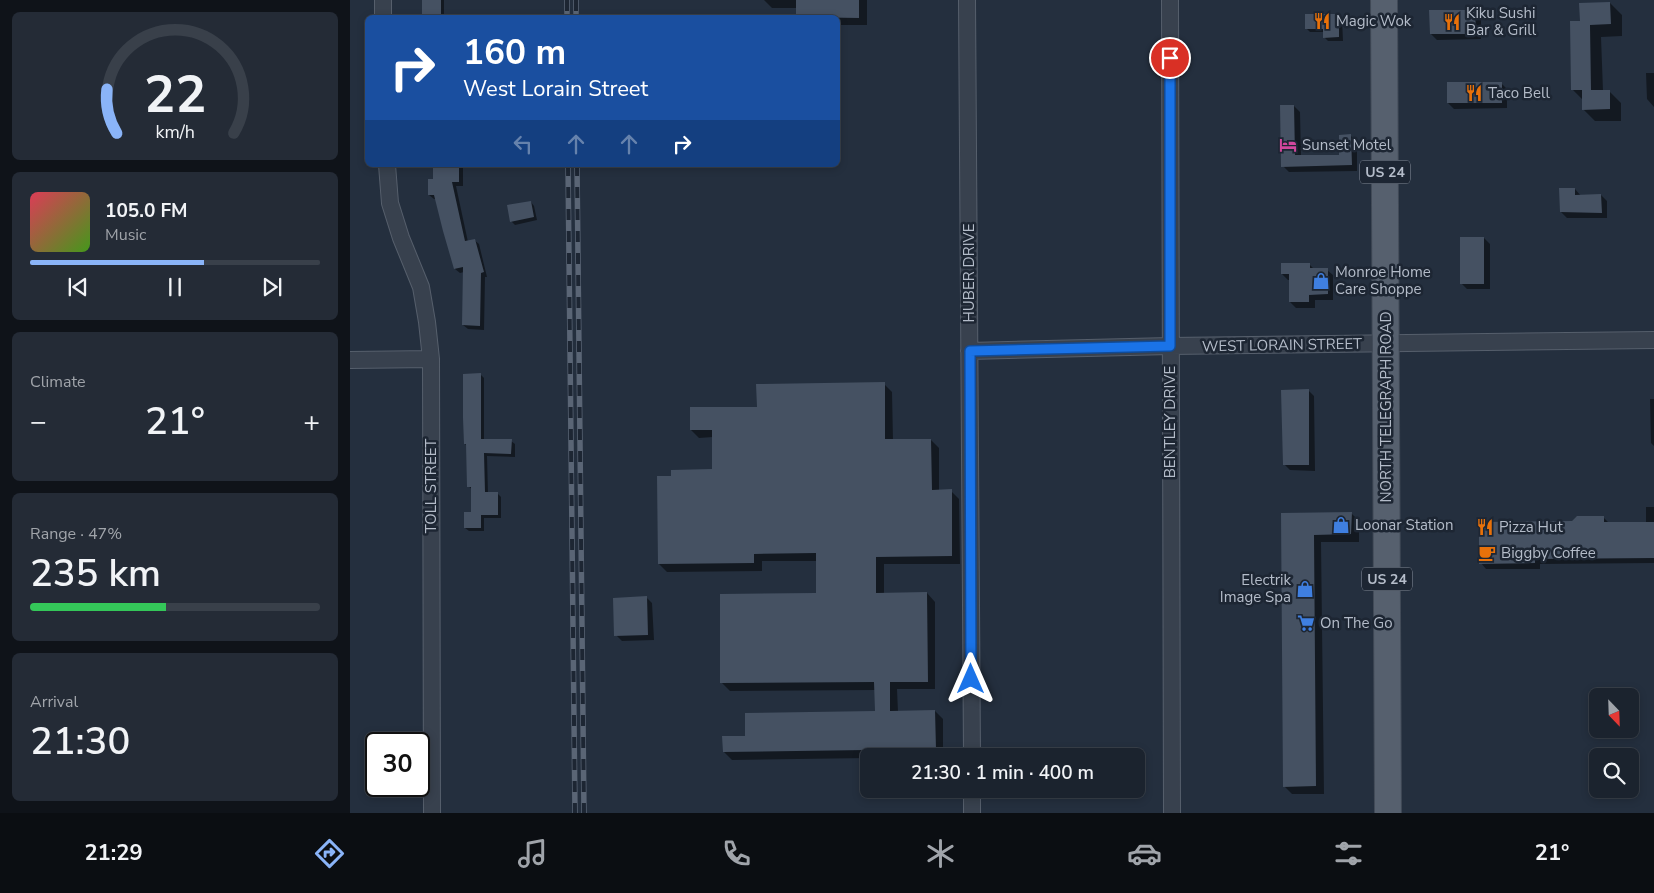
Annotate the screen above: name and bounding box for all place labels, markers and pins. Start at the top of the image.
place label: Kiku Sushi Bar & Grill [1466,3,1537,40]
restaurant icon: Magic Wok [1312,11,1332,31]
place label: Magic Wok [1336,11,1412,31]
restaurant icon: Kiku Sushi Bar & Grill [1442,12,1462,32]
pin [1149,37,1191,79]
restaurant icon: Taco Bell [1464,83,1484,103]
place label: Taco Bell [1488,83,1550,103]
hotel icon: Sunset Motel [1278,135,1298,155]
place label: Sunset Motel [1302,135,1392,155]
place label: Monroe Home Care Shoppe [1335,262,1431,299]
shop icon: Monroe Home Care Shoppe [1311,271,1331,291]
shop icon: Loonar Station [1331,515,1351,535]
place label: Loonar Station [1355,515,1453,535]
restaurant icon: Pizza Hut [1475,517,1495,537]
place label: Pizza Hut [1499,517,1563,537]
cafe icon: Biggby Coffee [1477,543,1497,563]
place label: Biggby Coffee [1501,543,1596,563]
place label: Electrik Image Spa [1220,570,1291,607]
shop icon: Electrik Image Spa [1295,579,1315,599]
supermarket icon: On The Go [1296,613,1316,633]
place label: On The Go [1320,613,1393,633]

